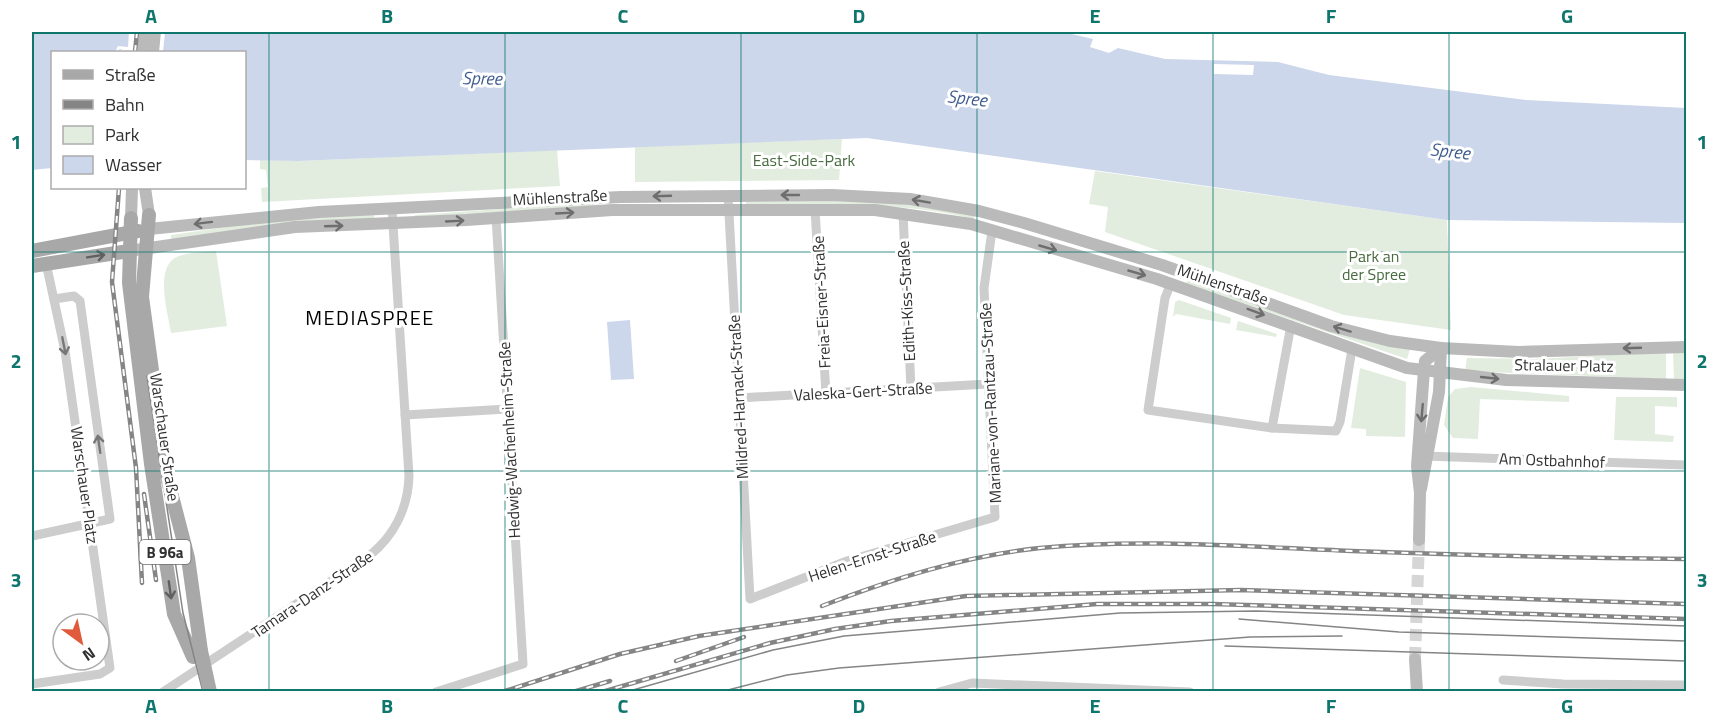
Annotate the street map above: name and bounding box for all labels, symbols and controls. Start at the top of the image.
text: A [145,0,157,31]
text: B [381,0,393,31]
text: C [618,0,629,31]
text: D [853,0,865,31]
text: E [1089,0,1101,31]
text: F [1326,0,1337,31]
text: G [1561,0,1573,31]
legend [51,51,246,189]
text: Straße [105,61,156,88]
water label: Spree [462,64,504,92]
water label: Spree [946,82,990,114]
text: Bahn [105,91,144,118]
text: Park [105,121,140,148]
text: 1 [10,126,22,157]
text: 1 [1696,126,1708,157]
water label: Spree [1429,135,1473,167]
park label: East-Side-Park [753,148,856,172]
text: Wasser [105,151,162,178]
street label: Mühlenstraße [512,183,608,211]
one-way arrow [780,189,800,201]
one-way arrow [653,190,673,202]
one-way arrow [912,195,932,206]
one-way arrow [554,207,574,218]
one-way arrow [444,215,464,226]
one-way arrow [193,217,213,228]
one-way arrow [323,220,343,231]
street label: Freia-Eisner-Straße [806,235,836,369]
street label: Edith-Kiss-Straße [891,240,921,362]
one-way arrow [1038,242,1057,254]
park label: Park an der Spree [1342,244,1406,286]
one-way arrow [86,250,106,261]
street label: Mühlenstraße [1174,257,1272,311]
one-way arrow [1127,268,1146,279]
district label: MEDIASPREE [305,302,435,333]
street label: Mariane-von-Rantzau-Straße [973,302,1007,504]
one-way arrow [1246,308,1265,319]
street label: Mildred-Harnack-Straße [722,314,754,480]
one-way arrow [1333,323,1352,334]
one-way arrow [59,336,70,356]
street label: Hedwig-Wachenheim-Straße [492,341,526,539]
one-way arrow [1623,343,1643,354]
text: 2 [10,345,22,376]
text: 2 [1696,345,1708,376]
street label: Stralauer Platz [1514,352,1614,378]
street label: Warschauer Straße [144,371,186,503]
one-way arrow [1479,373,1499,384]
street label: Valeska-Gert-Straße [793,375,933,407]
one-way arrow [1416,402,1427,422]
street label: Warschauer Platz [65,425,105,545]
one-way arrow [94,435,105,454]
street label: Am Ostbahnhof [1499,446,1606,474]
street label: Helen-Ernst-Straße [805,524,939,588]
road number: B 96a [140,540,190,564]
street label: Tamara-Danz-Straße [246,544,378,644]
text: 3 [10,564,22,595]
text: 3 [1696,564,1708,595]
one-way arrow [165,580,176,600]
north arrow [51,612,111,672]
text: N [78,641,100,668]
text: A [145,690,157,721]
text: B [381,690,393,721]
text: C [618,690,629,721]
text: D [853,690,865,721]
text: E [1089,690,1101,721]
text: F [1326,690,1337,721]
text: G [1561,690,1573,721]

